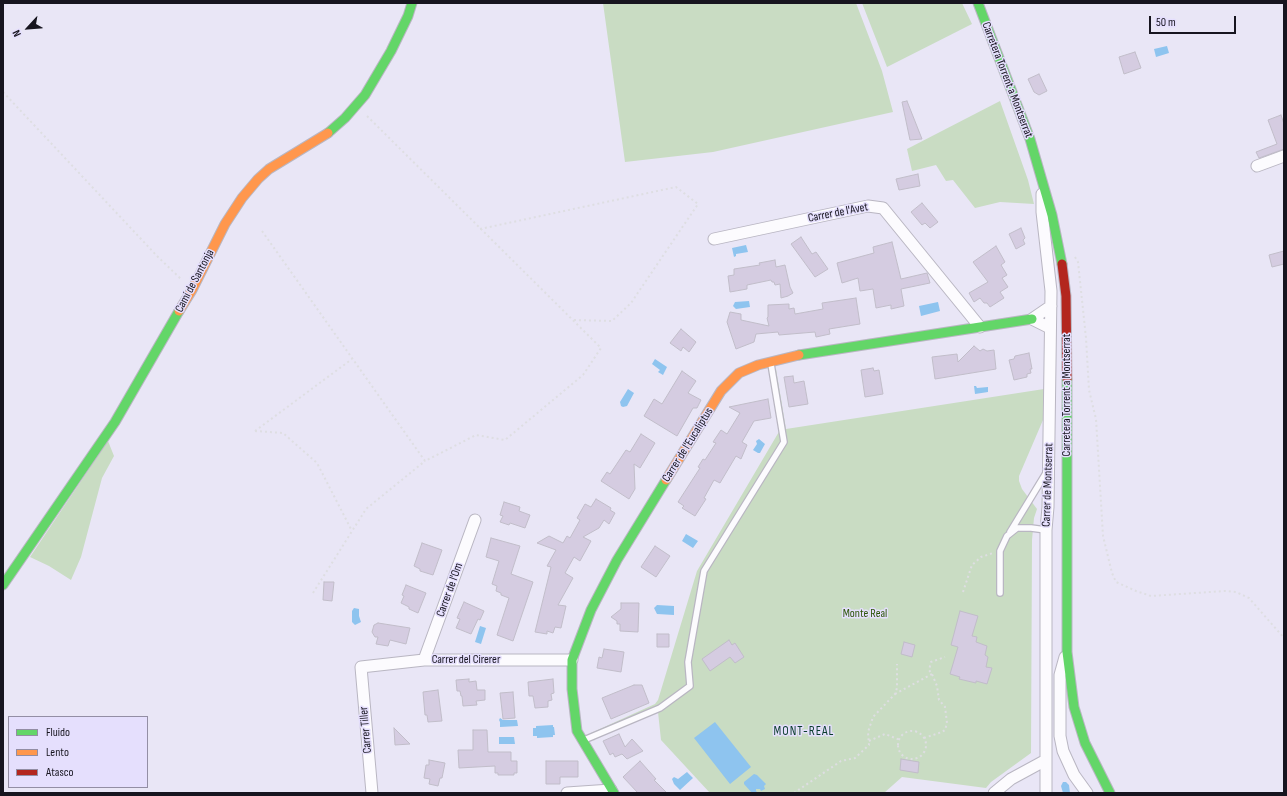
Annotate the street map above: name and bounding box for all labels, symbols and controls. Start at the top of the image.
north arrow [8,8,48,48]
scale bar [1151,8,1238,34]
text: 50 m [1156,15,1176,30]
street label: Carretera Torrent a Montserrat [978,20,1036,140]
text: N [10,28,24,39]
street label: Carrer de l'Avet [807,200,869,226]
street label: Camí de Santonja [172,247,218,315]
street label: Carretera Torrent a Montserrat [1060,334,1074,456]
street label: Carrer de l'Eucaliptus [659,405,717,485]
street label: Carrer de Montserrat [1039,443,1057,527]
street label: Carrer de l'Om [434,561,466,619]
park label: Monte Real [843,607,887,621]
street label: Carrer del Cirerer [432,653,500,667]
street label: Carrer Tiller [357,706,375,754]
legend [8,716,148,788]
district label: MONT-REAL [774,724,834,740]
text: Fluido [46,725,70,740]
text: Lento [46,745,69,760]
text: Atasco [46,765,73,780]

